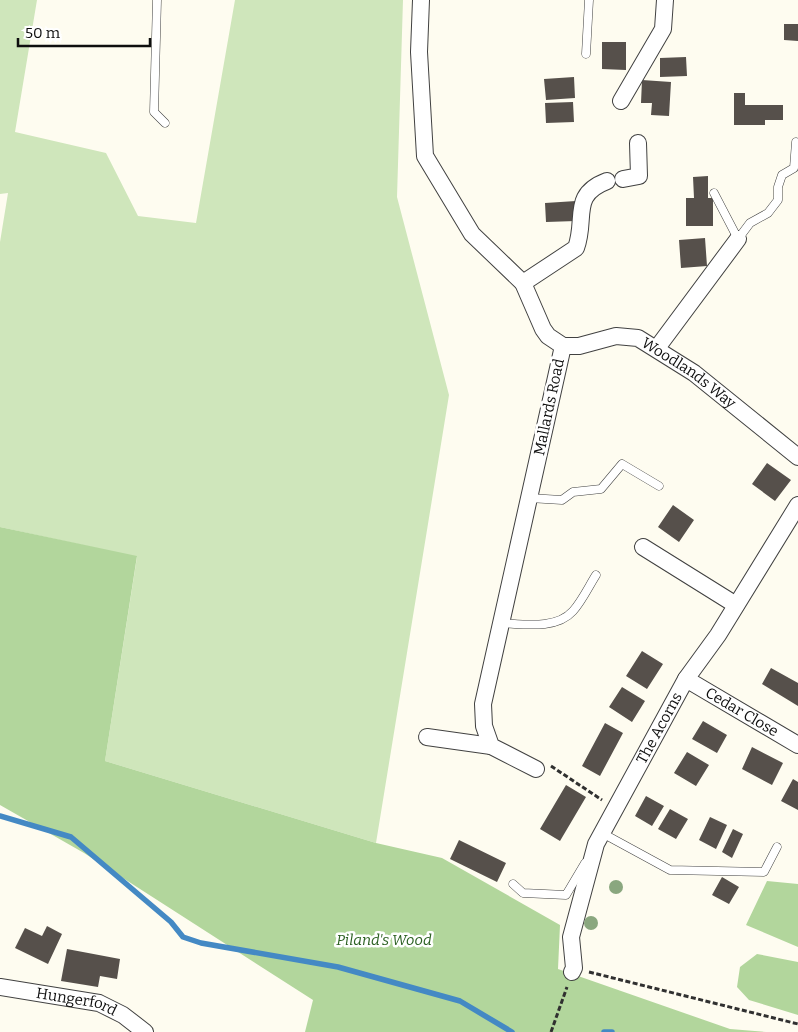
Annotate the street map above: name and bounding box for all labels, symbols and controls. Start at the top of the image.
scale bar [18,15,150,47]
text: 50 m [25,24,61,42]
street label: Woodlands Way [638,334,739,412]
street label: Mallards Road [530,357,568,457]
street label: Cedar Close [702,684,782,740]
street label: The Acorns [633,689,686,767]
park label: Piland's Wood [336,931,432,949]
street label: Hungerford [35,984,120,1020]

